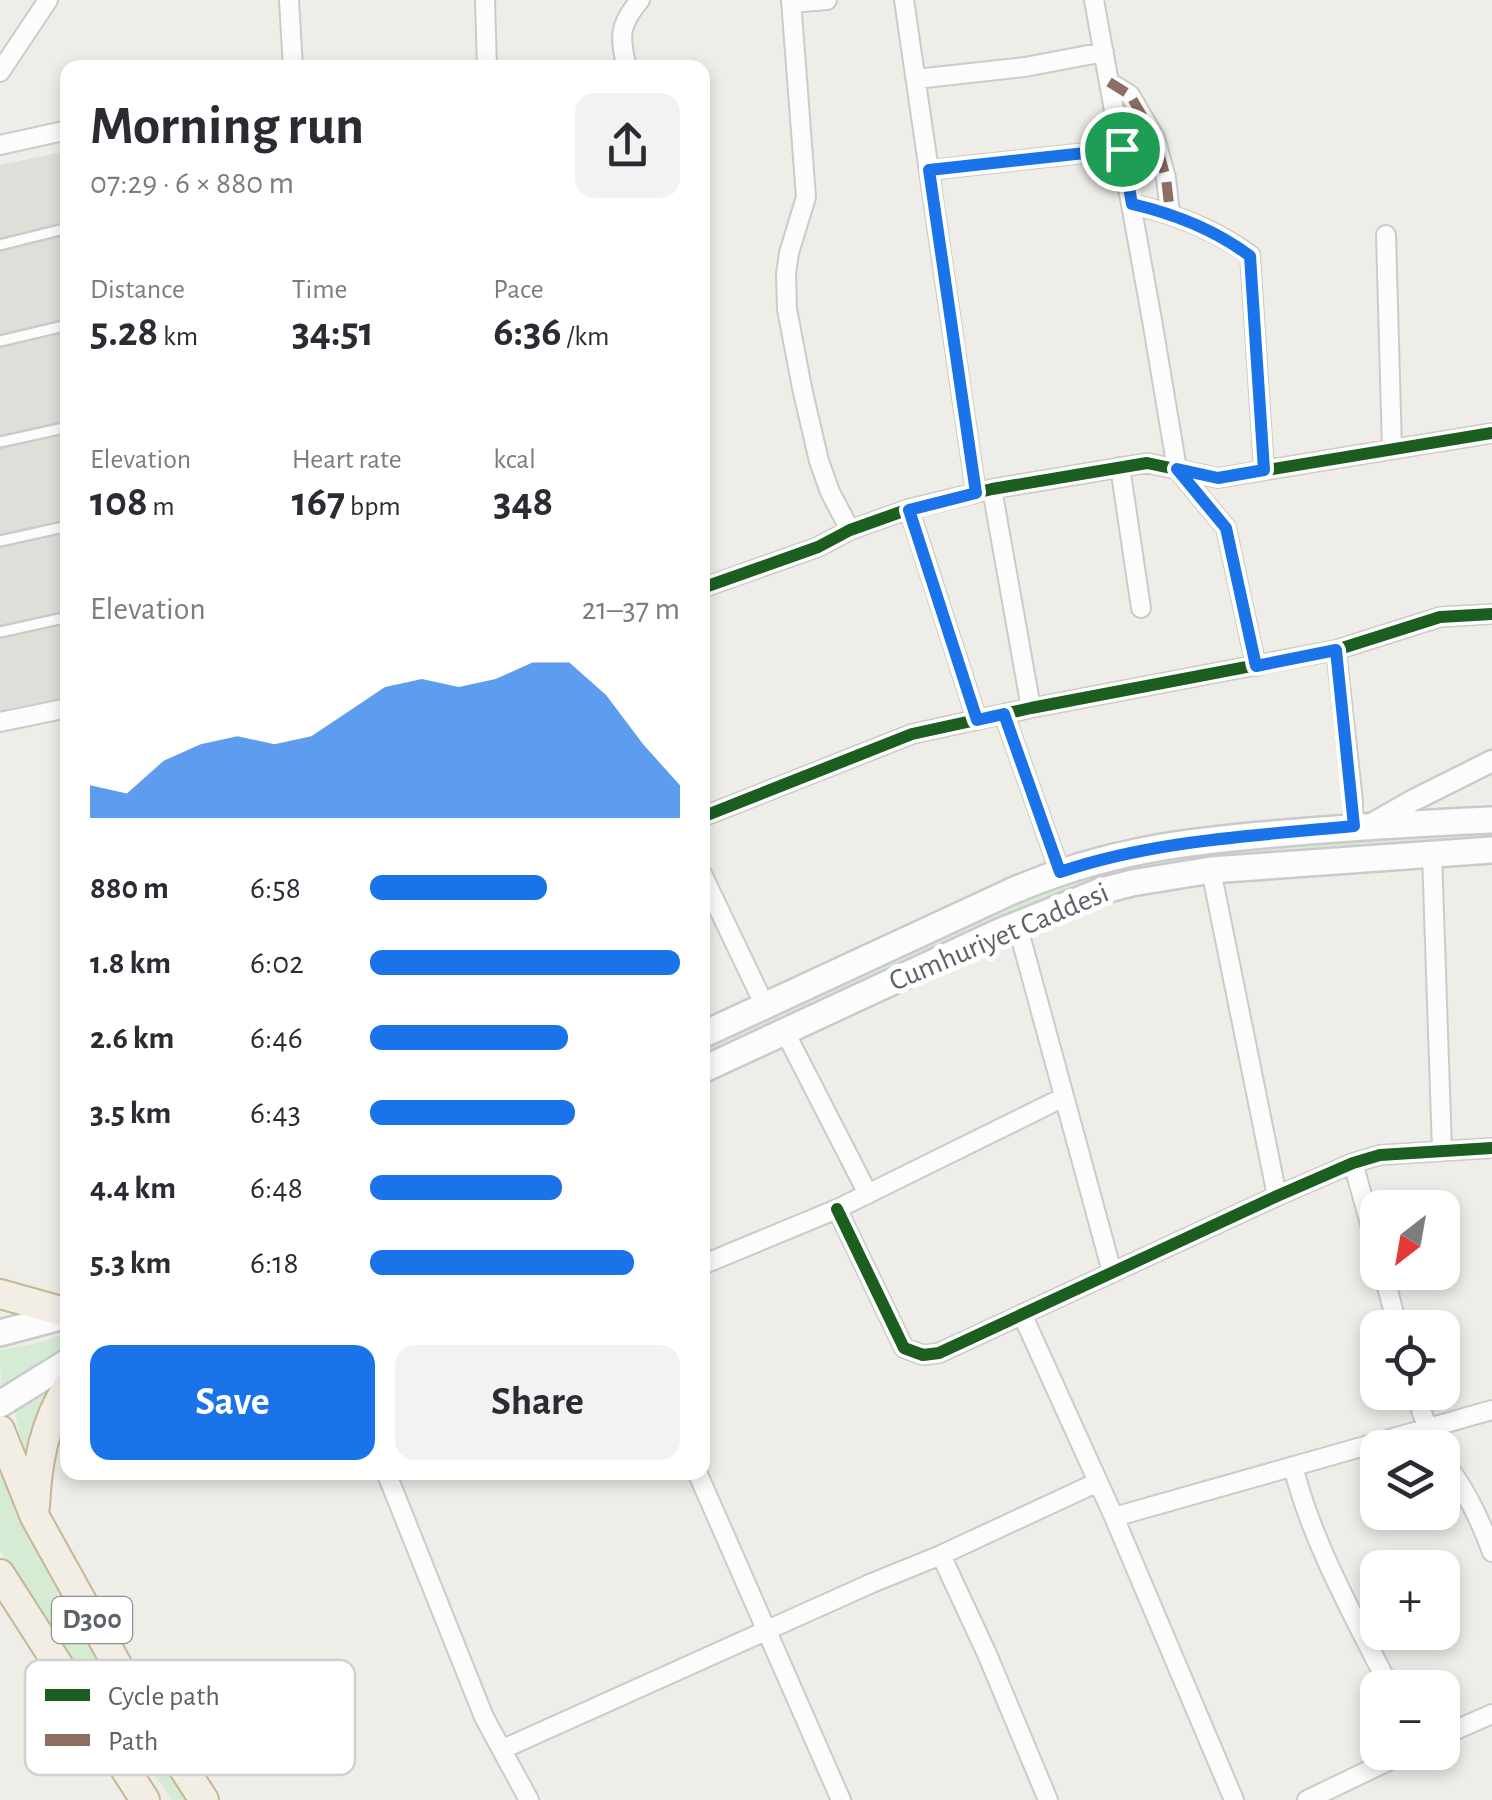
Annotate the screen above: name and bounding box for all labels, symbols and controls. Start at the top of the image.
button: share [575,93,680,198]
text: Morning run [90,99,364,154]
pin [1080,107,1165,192]
icon: arrive [1095,122,1150,177]
text: 07:29 · 6 × 880 m [90,167,294,199]
text: Distance [90,276,185,304]
text: Time [292,276,347,304]
text: Pace [493,276,544,304]
text: 5.28 [90,311,158,353]
text: 34:51 [292,311,374,353]
text: 6:36 [493,311,562,353]
text: km [158,323,198,351]
text: /km [562,323,609,351]
text: Elevation [90,446,191,474]
text: Heart rate [292,446,402,474]
text: kcal [493,446,536,474]
text: 108 [90,481,148,523]
text: 167 [292,481,345,523]
text: 348 [493,481,553,523]
text: m [148,493,175,521]
text: bpm [345,493,401,521]
text: Elevation [90,593,206,625]
text: 21–37 m [582,593,680,625]
text: 880 m [90,872,169,904]
text: 6:58 [250,872,301,904]
street label: Cumhuriyet Caddesi [885,877,1113,997]
text: 1.8 km [90,947,171,979]
text: 6:02 [250,947,304,979]
text: 2.6 km [90,1022,174,1054]
text: 6:46 [250,1022,303,1054]
text: 3.5 km [90,1097,171,1129]
text: 6:43 [250,1097,301,1129]
text: 4.4 km [90,1172,176,1204]
text: 6:48 [250,1172,303,1204]
north arrow [1360,1190,1460,1290]
map controls [1360,1190,1460,1770]
text: 5.3 km [90,1247,171,1279]
text: 6:18 [250,1247,299,1279]
button: locate [1360,1310,1460,1410]
button: Save [90,1345,375,1460]
button: Share [395,1345,680,1460]
button: layers [1360,1430,1460,1530]
button: + [1360,1550,1460,1650]
road number: D300 [52,1597,132,1643]
legend [25,1660,355,1775]
button: − [1360,1670,1460,1770]
text: Cycle path [108,1683,220,1711]
text: Path [108,1728,158,1756]

